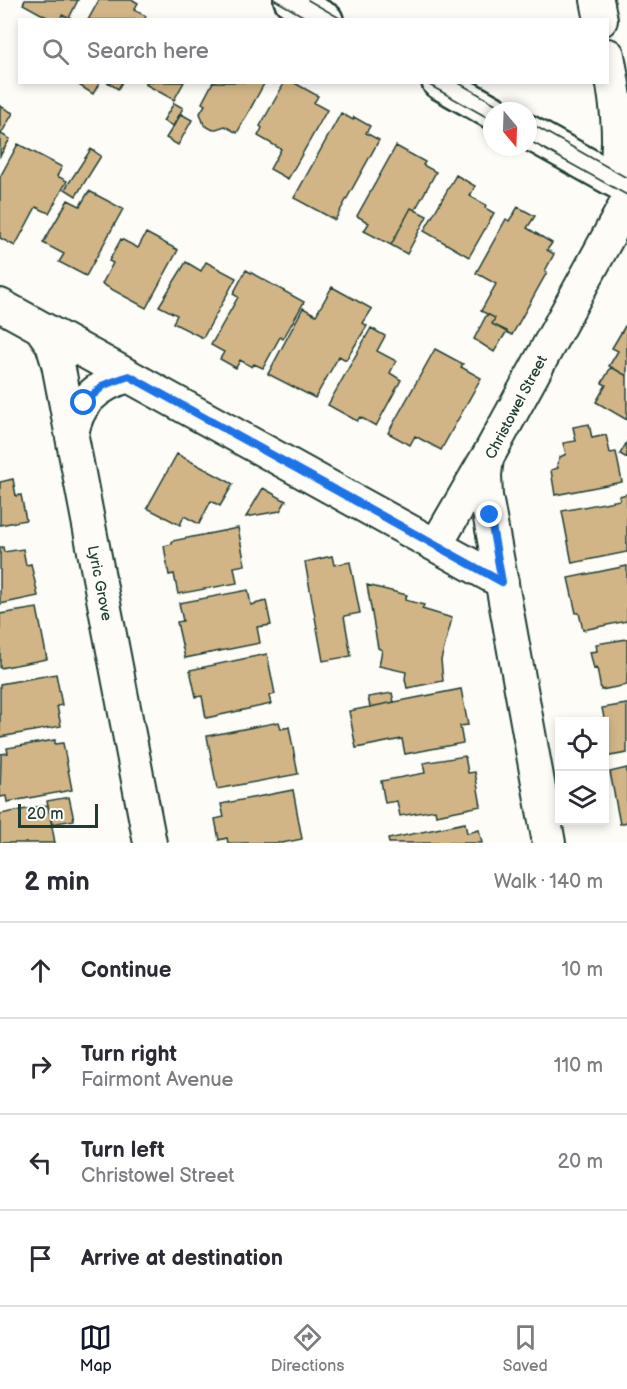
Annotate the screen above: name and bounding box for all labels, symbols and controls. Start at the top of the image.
search box [18,18,609,84]
icon: search [39,35,72,68]
text: Search here [87,38,209,65]
north arrow [483,102,537,156]
street label: Christowel Street [481,352,552,462]
route start [70,389,96,415]
route end [476,501,502,527]
street label: Lyric Grove [83,544,116,623]
map controls [555,717,609,825]
button: locate [555,717,609,771]
button: layers [555,771,609,825]
scale bar [18,801,98,828]
text: 20 m [27,805,63,824]
text: 2 min [24,867,90,898]
text: Walk · 140 m [494,870,603,894]
icon: ahead [24,954,57,987]
text: Continue [81,957,171,984]
text: 10 m [562,958,603,982]
text: Turn right [81,1041,177,1068]
icon: right [24,1050,57,1083]
text: 110 m [554,1054,603,1078]
text: Fairmont Avenue [81,1068,233,1092]
text: Turn left [81,1137,165,1164]
icon: left [24,1146,57,1179]
text: 20 m [558,1150,603,1174]
text: Christowel Street [81,1164,234,1188]
icon: arrive [24,1242,57,1275]
text: Arrive at destination [81,1245,283,1272]
tab: Map [79,1321,112,1376]
tab: Directions [271,1321,344,1376]
tab: Saved [503,1321,548,1376]

